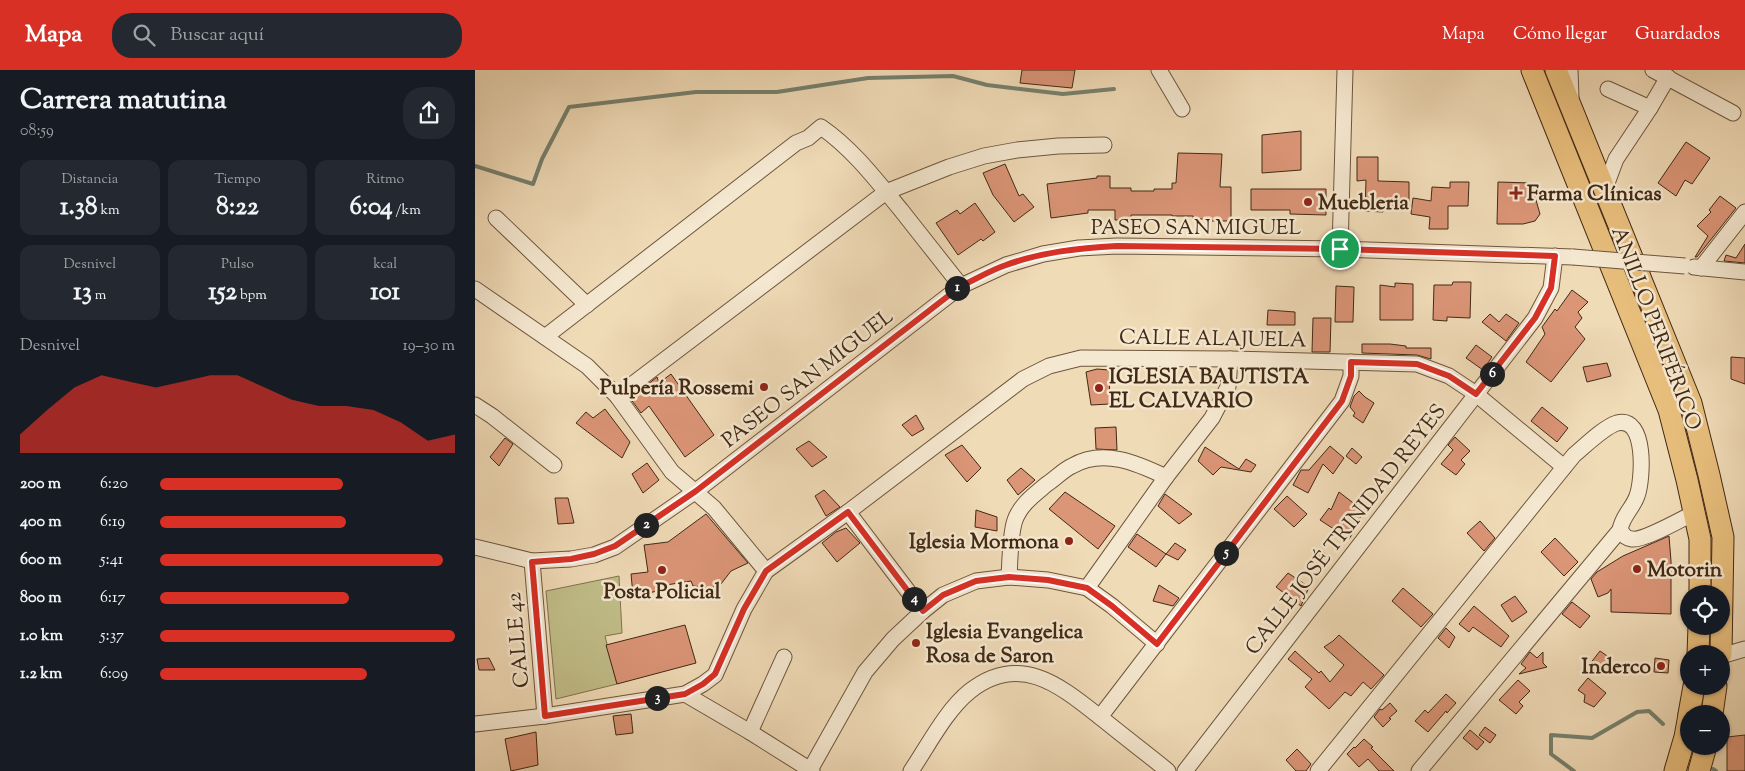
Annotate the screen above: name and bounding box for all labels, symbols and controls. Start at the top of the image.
search box [112,13,462,58]
text: Mapa [25,18,82,52]
icon: search [130,21,158,49]
text: Buscar aquí [170,22,264,49]
text: Mapa [1442,22,1485,48]
text: Cómo llegar [1513,22,1607,48]
text: Guardados [1635,22,1720,48]
text: Carrera matutina [20,81,227,121]
button: share [403,87,455,139]
text: 08:59 [20,120,54,143]
text: Distancia [61,170,118,190]
text: Tiempo [214,170,261,190]
text: Ritmo [366,170,404,190]
place label: Farma Clínicas [1527,180,1662,210]
marker: Farma Clínicas [1509,186,1523,200]
place label: Muebleria [1318,189,1409,219]
text: 1.38 [60,190,97,226]
text: 8:22 [216,190,259,226]
text: 6:04 [350,190,393,226]
marker: Muebleria [1302,196,1314,208]
text: km [97,201,120,221]
text: /km [393,201,421,221]
street label: PASEO SAN MIGUEL [1091,214,1301,244]
street label: ANILLO PERIFÉRICO [1602,222,1708,435]
pin [1319,228,1361,270]
icon: arrive [1326,235,1354,263]
text: Desnivel [64,255,116,275]
text: Pulso [221,255,254,275]
text: kcal [373,255,397,275]
text: 13 [73,275,92,311]
text: 152 [208,275,237,311]
text: 101 [370,275,400,311]
pin: 1 [945,276,969,300]
text: 1 [955,278,960,298]
text: m [92,286,106,306]
text: bpm [237,286,267,306]
street label: PASEO SAN MIGUEL [716,303,901,456]
street label: CALLE ALAJUELA [1119,323,1307,357]
text: Desnivel [20,335,80,358]
text: 19–30 m [403,335,455,358]
pin: 6 [1479,362,1505,386]
place label: IGLESIA BAUTISTA EL CALVARIO [1109,363,1310,417]
text: 6 [1489,364,1496,384]
place label: Pulpería Rossemi [600,374,754,404]
marker: Pulpería Rossemi [758,381,770,393]
marker: IGLESIA BAUTISTA EL CALVARIO [1093,382,1105,394]
street label: CALLE JOSÉ TRINIDAD REYES [1239,398,1454,662]
text: 200 m [20,473,61,496]
text: 6:20 [100,473,128,496]
text: 400 m [20,511,62,534]
text: 6:19 [100,511,125,534]
pin: 2 [633,512,659,538]
text: 2 [643,515,650,535]
place label: Iglesia Mormona [909,528,1059,558]
marker: Iglesia Mormona [1063,535,1075,547]
pin: 5 [1213,540,1239,566]
text: 5 [1224,543,1229,563]
text: 600 m [20,549,62,572]
text: 5:41 [100,549,123,572]
place label: Motorin [1647,556,1723,586]
marker: Motorin [1631,563,1643,575]
marker: Posta Policial [656,564,668,576]
place label: Posta Policial [603,578,721,608]
map controls [1680,585,1730,755]
button: locate [1680,585,1730,635]
pin: 4 [901,586,927,612]
text: 800 m [20,587,62,610]
text: 6:17 [100,587,125,610]
text: 4 [911,589,918,609]
street label: CALLE 42 [500,591,538,689]
place label: Iglesia Evangelica Rosa de Saron [926,618,1084,672]
text: 1.0 km [20,625,63,648]
text: 5:37 [100,625,124,648]
marker: Iglesia Evangelica Rosa de Saron [910,637,922,649]
button: + [1680,645,1730,695]
place label: Inderco [1582,653,1652,683]
marker: Inderco [1655,660,1667,672]
text: 1.2 km [20,663,62,686]
text: 6:09 [100,663,128,686]
pin: 3 [645,686,669,710]
text: 3 [655,688,660,708]
button: − [1680,705,1730,755]

